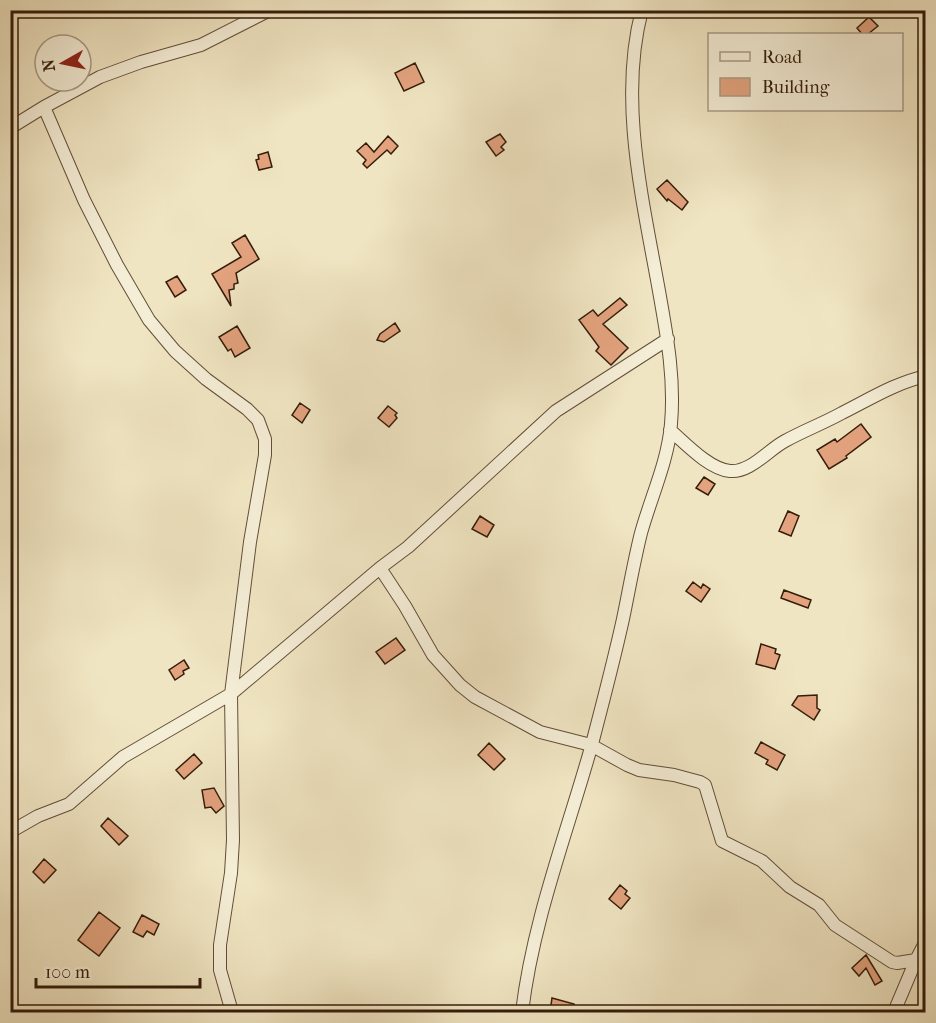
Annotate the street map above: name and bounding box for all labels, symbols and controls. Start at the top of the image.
north arrow [33,33,93,93]
legend [708,33,903,111]
text: Road [762,47,802,68]
text: N [38,57,59,73]
text: Building [762,77,830,98]
scale bar [36,951,200,989]
text: 100 m [45,962,90,983]

